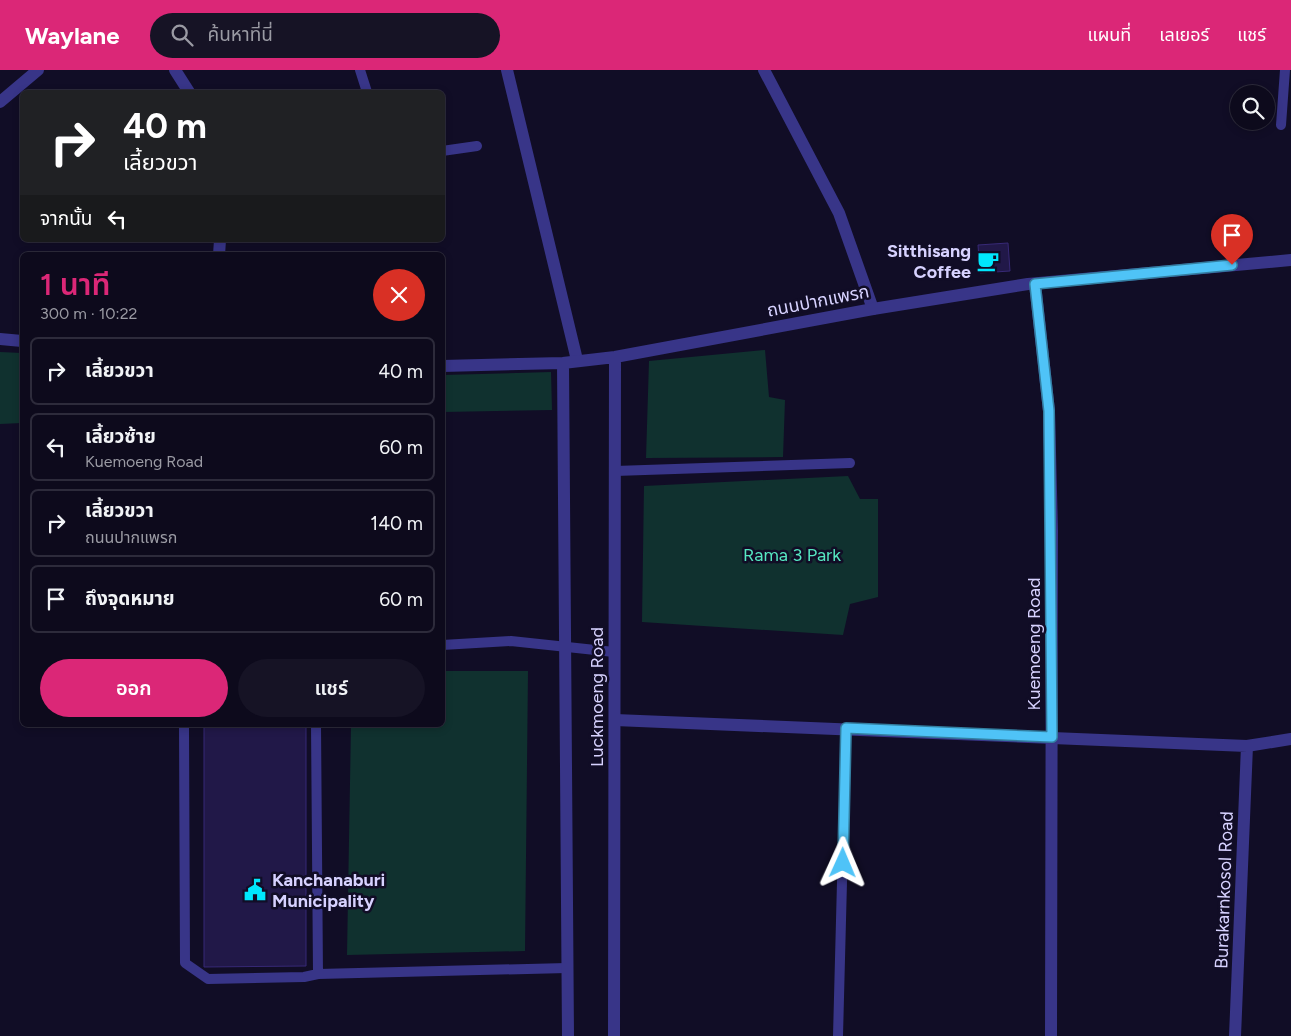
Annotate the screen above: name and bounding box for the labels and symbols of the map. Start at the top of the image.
pin [1211,214,1253,265]
place label: Sitthisang Coffee [887,240,971,283]
cafe icon: Sitthisang Coffee [975,248,1001,274]
street label: ถนนปากแพรก [765,280,871,322]
park label: Rama 3 Park [743,544,841,566]
street label: Kuemoeng Road [1023,578,1045,710]
street label: Luckmoeng Road [586,627,608,767]
street label: Burakarnkosol Road [1210,811,1238,969]
position arrow [816,836,868,888]
place label: Kanchanaburi Municipality [272,869,385,912]
public building icon: Kanchanaburi Municipality [242,877,268,903]

